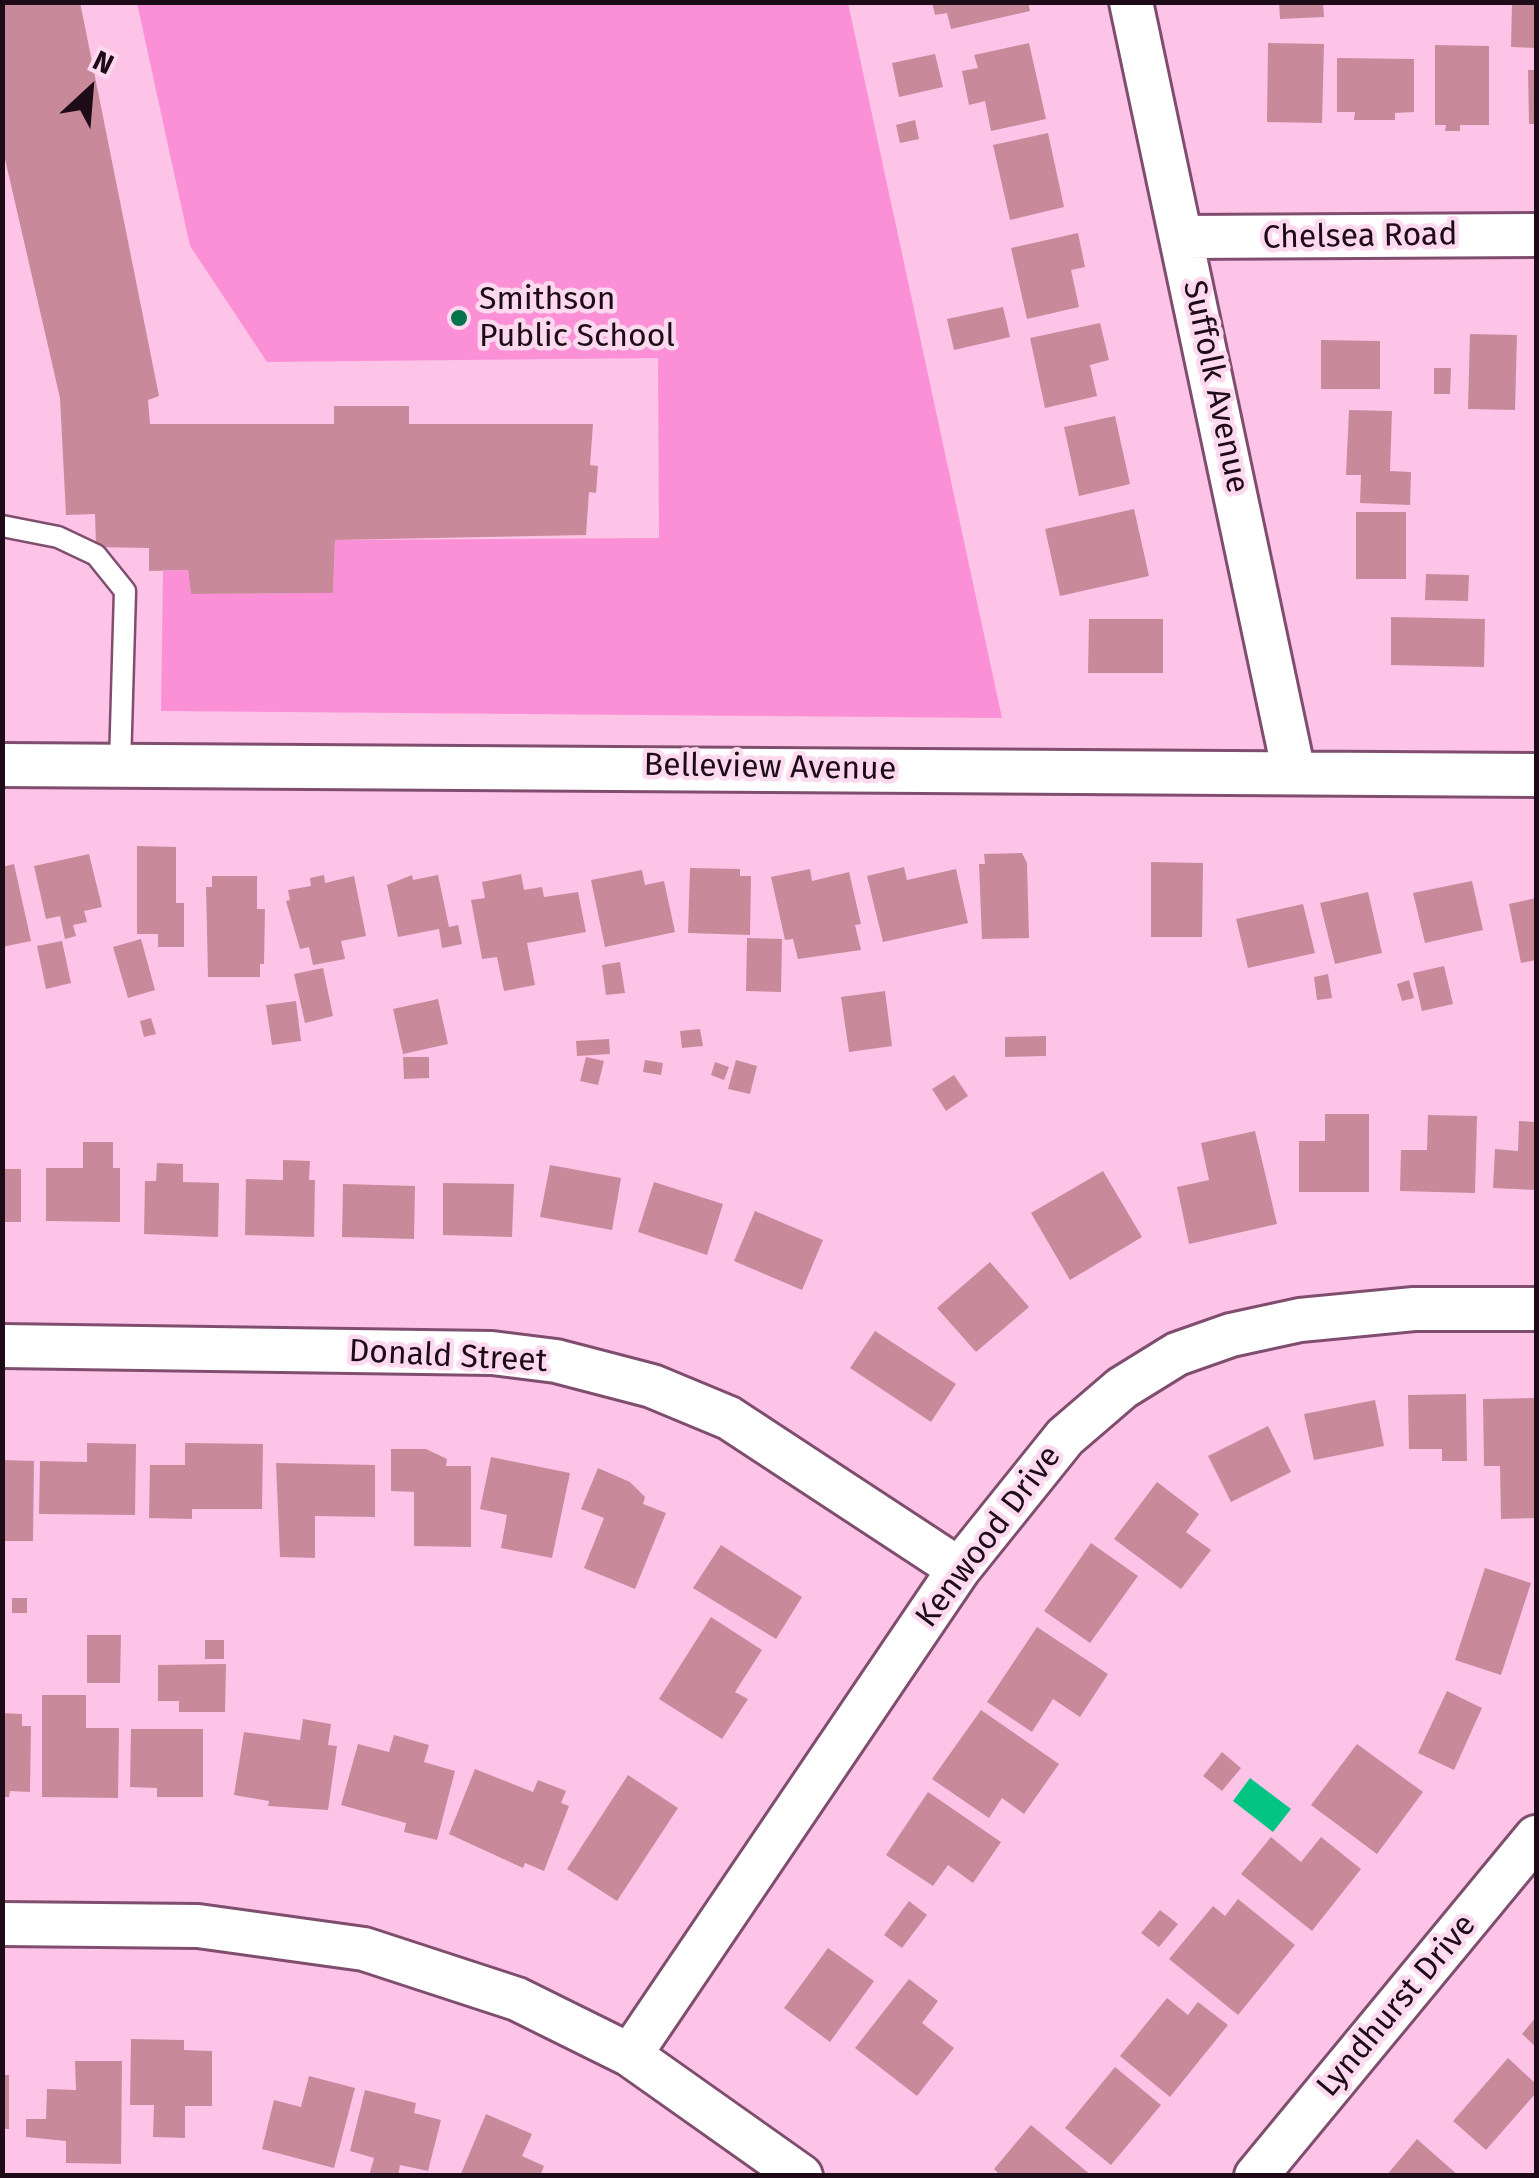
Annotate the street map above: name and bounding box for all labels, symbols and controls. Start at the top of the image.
north arrow [40,40,140,140]
text: N [88,44,119,81]
street label: Chelsea Road [1262,216,1458,258]
street label: Suffolk Avenue [1174,277,1256,497]
place label: Smithson Public School [479,281,675,356]
marker: Smithson Public School [448,307,470,329]
street label: Belleview Avenue [643,747,897,789]
street label: Donald Street [348,1333,548,1381]
street label: Kenwood Drive [908,1439,1070,1635]
street label: Lyndhurst Drive [1309,1907,1485,2105]

